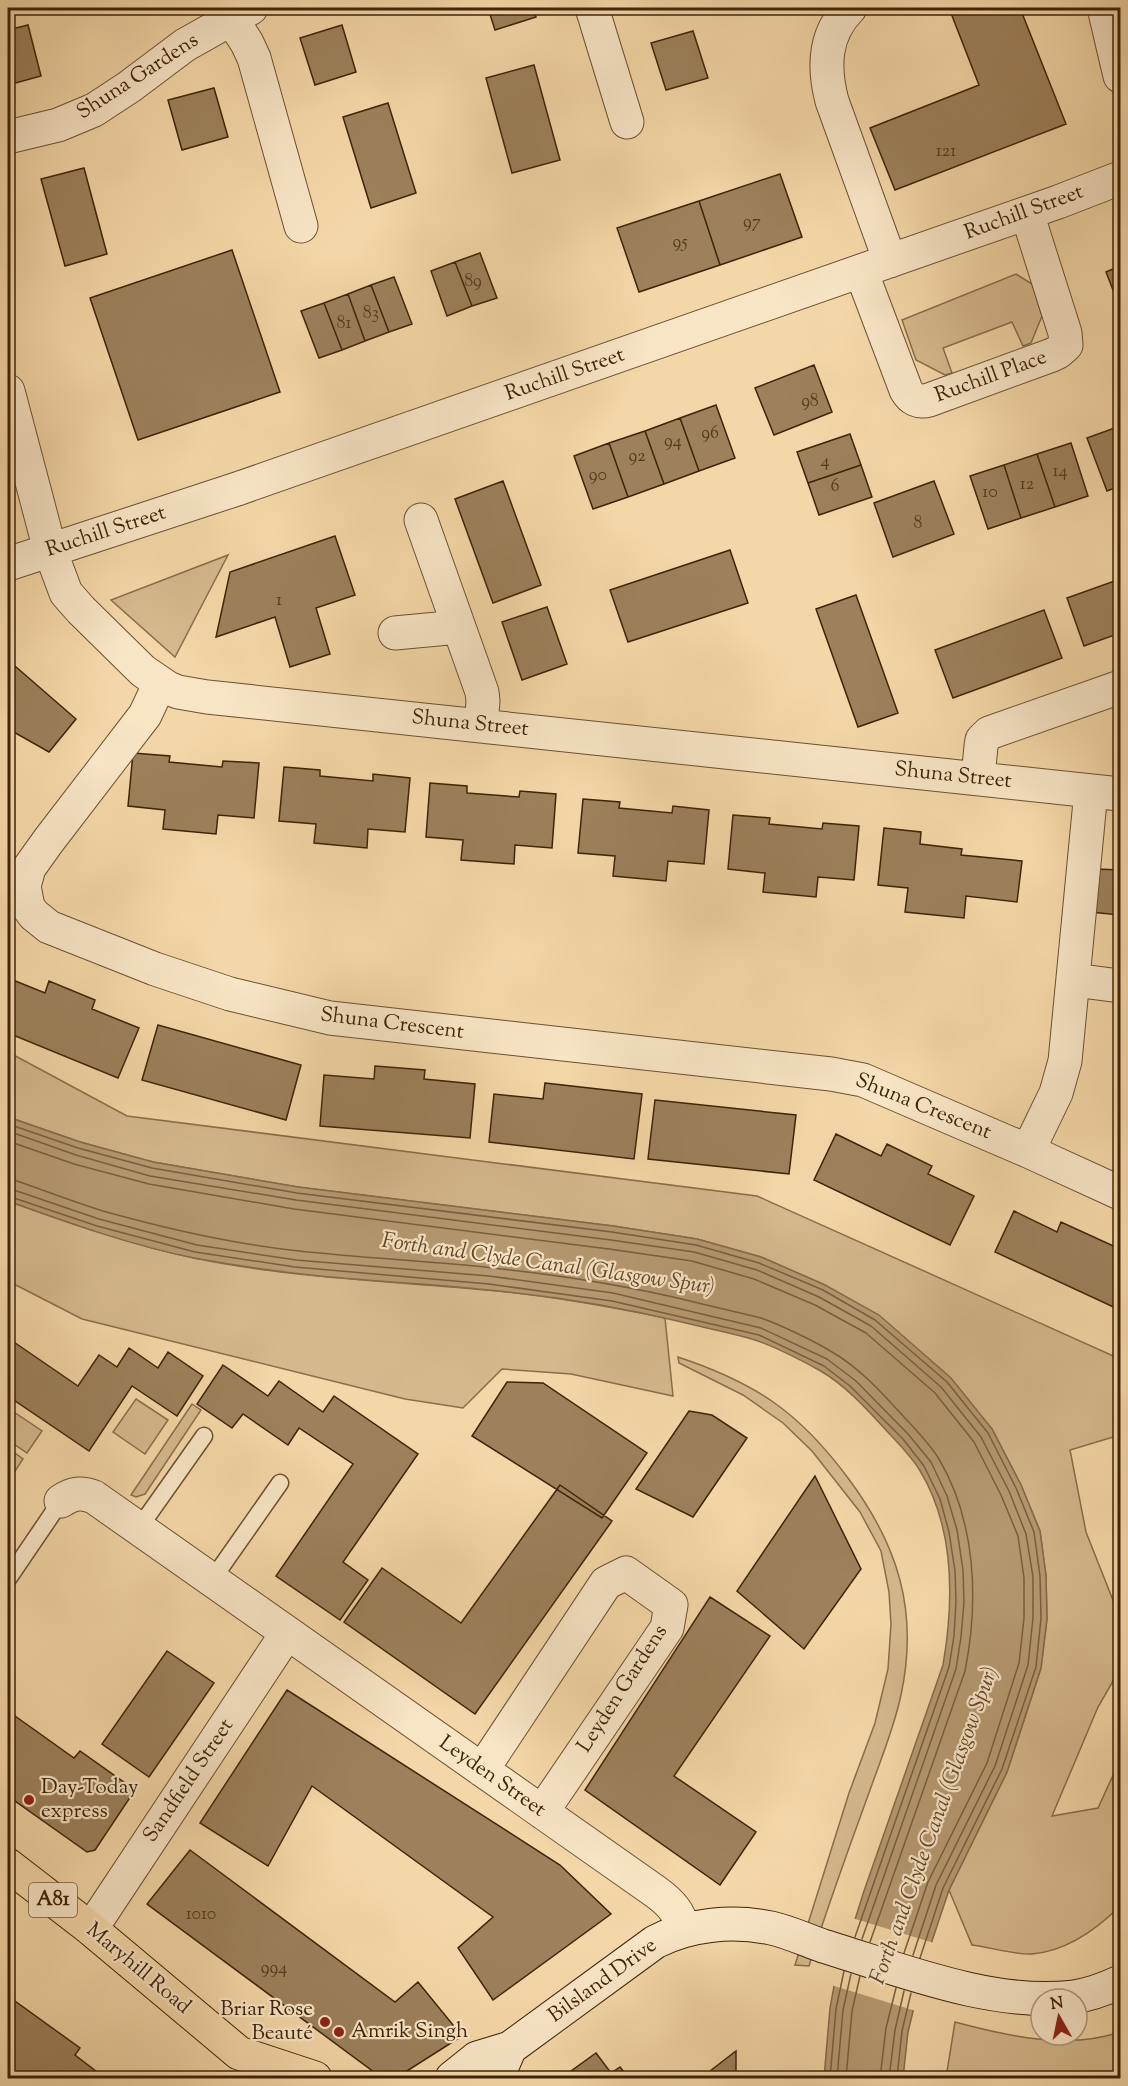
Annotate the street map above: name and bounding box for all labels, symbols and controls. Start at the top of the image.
street label: Shuna Gardens [71,26,205,128]
house number: 121 [936,139,956,165]
street label: Ruchill Street [960,178,1088,248]
house number: 97 [743,210,761,236]
house number: 95 [672,230,688,256]
house number: 89 [464,269,482,295]
house number: 83 [363,301,379,327]
house number: 81 [336,311,352,337]
street label: Ruchill Street [501,341,629,409]
street label: Ruchill Place [931,343,1051,411]
house number: 98 [801,389,819,415]
house number: 96 [701,421,719,447]
house number: 94 [664,429,682,455]
house number: 92 [628,444,646,470]
house number: 4 [820,449,830,475]
house number: 14 [1052,459,1068,485]
house number: 90 [589,463,607,489]
house number: 12 [1020,472,1035,498]
house number: 6 [831,474,840,500]
house number: 10 [982,480,998,506]
street label: Ruchill Street [42,498,170,566]
house number: 8 [914,511,923,537]
house number: 1 [276,588,282,614]
street label: Shuna Street [410,703,530,745]
street label: Shuna Street [893,755,1013,797]
street label: Shuna Crescent [318,1000,466,1048]
street label: Shuna Crescent [850,1066,996,1148]
water label: Forth and Clyde Canal (Glasgow Spur) [379,1226,717,1304]
street label: Leyden Gardens [570,1619,676,1759]
water label: Forth and Clyde Canal (Glasgow Spur) [863,1663,1007,1989]
street label: Sandfield Street [136,1713,242,1849]
street label: Leyden Street [432,1729,552,1825]
place label: Day-Today express [41,1773,139,1827]
marker: Day-Today express [22,1793,36,1807]
road number: A81 [29,1883,77,1917]
house number: 1010 [186,1902,216,1928]
street label: Maryhill Road [79,1916,197,2022]
street label: Bilsland Drive [542,1931,664,2031]
house number: 994 [261,1956,287,1982]
north arrow [1029,1987,1089,2047]
text: N [1049,1992,1065,2017]
place label: Briar Rose Beauté [220,1995,313,2049]
marker: Briar Rose Beauté [318,2015,332,2029]
place label: Amrik Singh [351,2017,468,2047]
marker: Amrik Singh [332,2025,346,2039]

